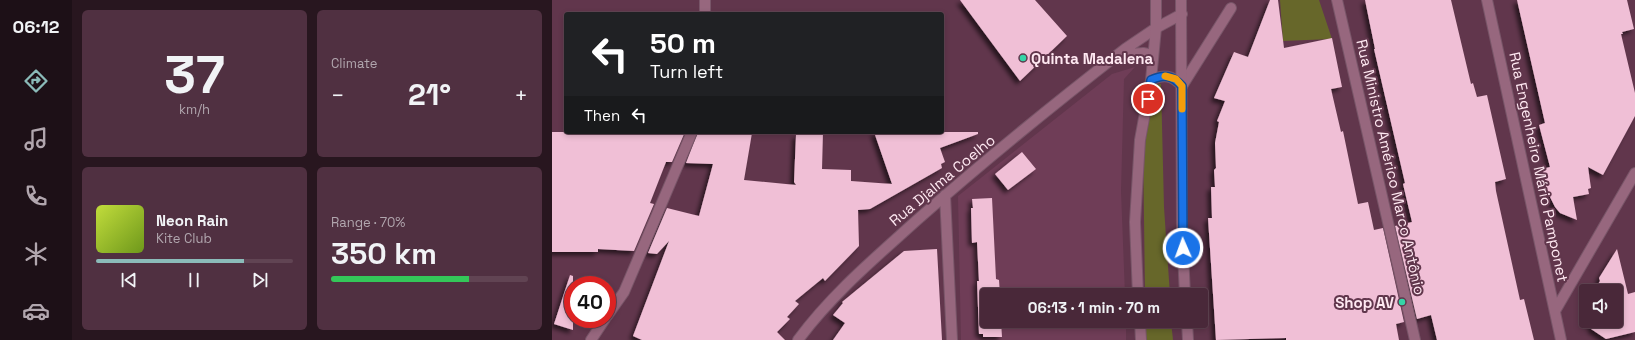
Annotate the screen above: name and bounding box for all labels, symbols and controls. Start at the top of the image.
text: 06:12 [13,15,59,38]
text: 50 m [650,25,716,61]
icon: left [584,28,636,80]
street label: Rua Ministro Américo Marco Antônio [1352,37,1430,297]
text: 37 [164,42,225,108]
place label: Quinta Madalena [1031,49,1154,68]
street label: Rua Engenheiro Mário Pamponet [1505,50,1573,284]
marker: Quinta Madalena [1018,53,1028,63]
text: Climate [331,55,377,72]
text: Turn left [650,60,723,83]
icon: directions [22,67,50,95]
text: 21° [408,75,451,114]
text: − [331,81,345,109]
text: + [514,81,528,109]
pin [1131,82,1165,116]
icon: arrive [1137,88,1159,110]
text: km/h [179,101,210,118]
icon: left [628,104,650,126]
text: Then [584,106,620,125]
icon: music [22,125,50,153]
street label: Rua Djalma Coelho [885,130,999,230]
icon: phone [22,182,50,210]
text: Neon Rain [156,211,228,230]
text: Range · 70% [331,214,405,231]
position arrow [1162,227,1204,269]
text: Kite Club [156,230,212,247]
text: 350 km [331,234,437,273]
icon: climate [22,240,50,268]
icon: previous [118,269,140,291]
icon: pause [183,269,205,291]
icon: next [249,269,271,291]
speed limit sign: 40 [564,276,616,328]
map controls [1579,284,1623,328]
button: sound [1579,284,1623,328]
place label: Shop AV [1335,293,1394,312]
icon: car [22,297,50,325]
marker: Shop AV [1397,297,1407,307]
text: 06:13 · 1 min · 70 m [1028,298,1160,317]

